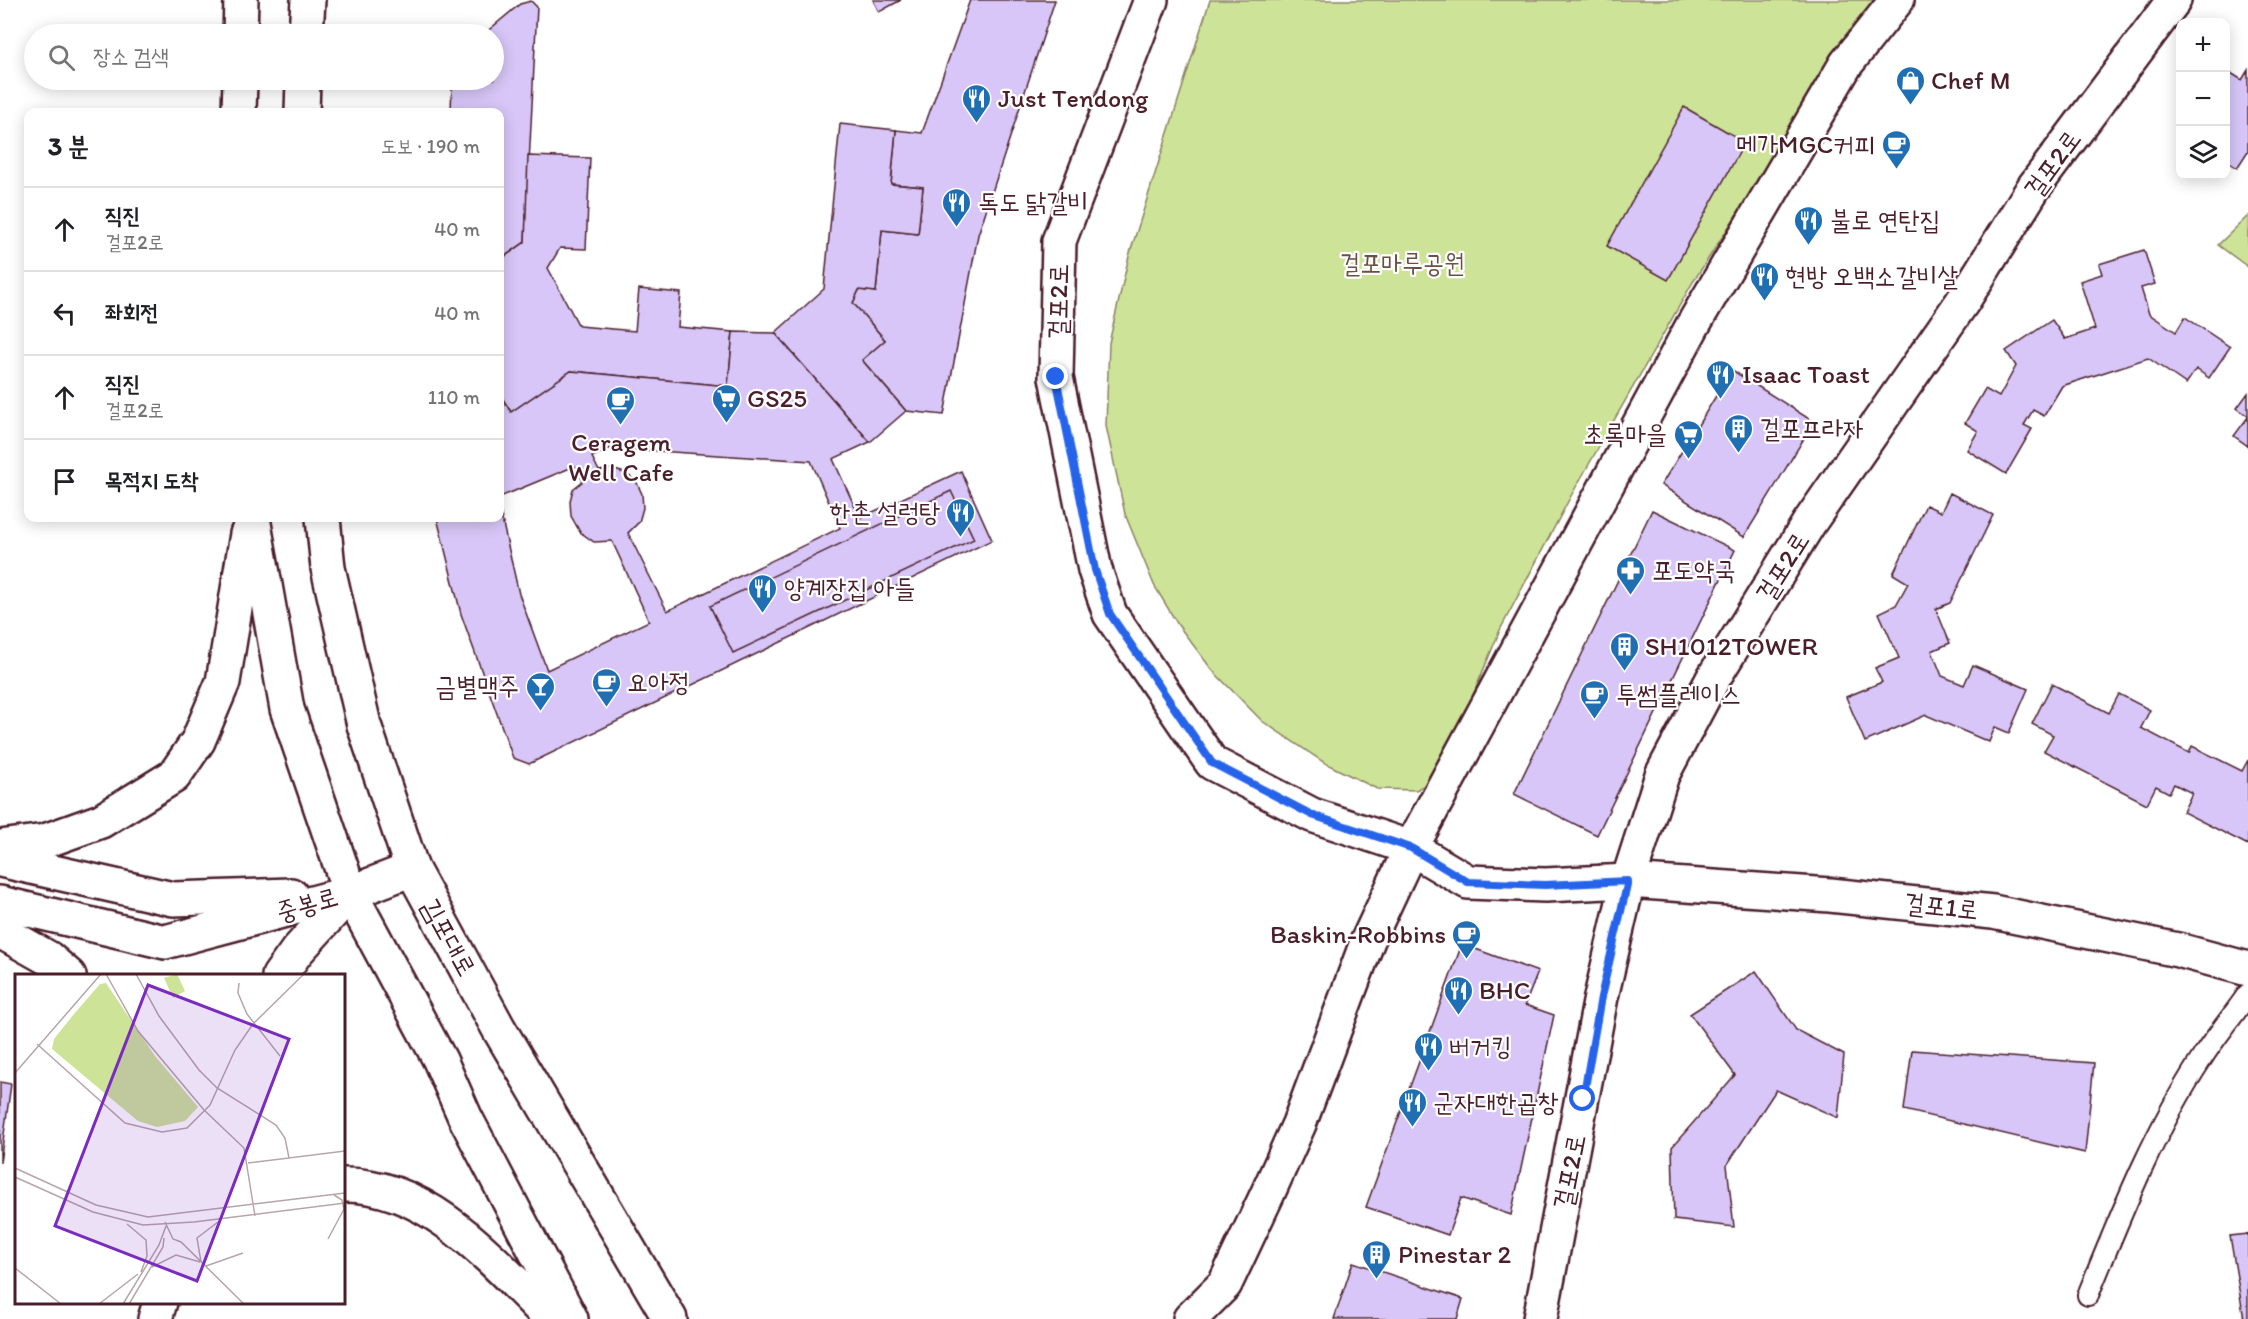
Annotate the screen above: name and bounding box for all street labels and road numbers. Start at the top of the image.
street label: 걸포2로 [2017,124,2087,204]
street label: 걸포2로 [1041,264,1075,340]
street label: 걸포2로 [1748,526,1816,608]
street label: 중봉로 [272,880,342,928]
street label: 걸포1로 [1902,886,1980,926]
street label: 김포대로 [415,893,483,981]
street label: 걸포2로 [1546,1131,1592,1213]

